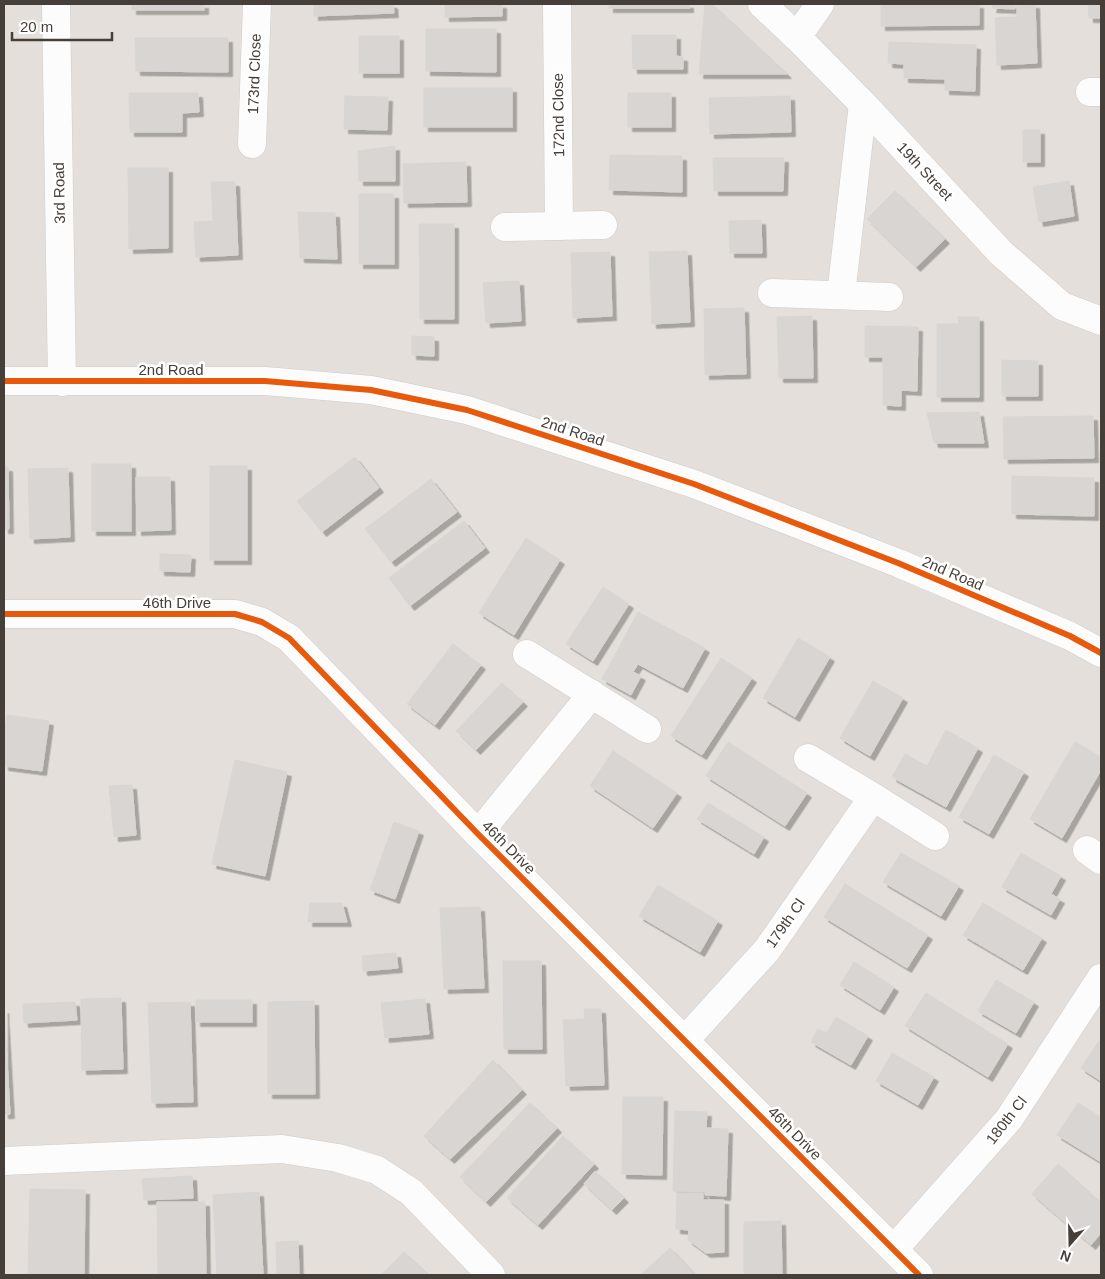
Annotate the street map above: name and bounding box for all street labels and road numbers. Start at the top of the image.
street label: 173rd Close [244,33,264,115]
street label: 172nd Close [549,73,567,157]
street label: 19th Street [894,138,957,204]
street label: 3rd Road [50,162,68,224]
street label: 2nd Road [138,361,204,378]
street label: 2nd Road [539,413,607,449]
street label: 2nd Road [920,552,986,594]
street label: 46th Drive [143,594,211,611]
street label: 46th Drive [479,817,539,877]
street label: 179th Cl [762,895,808,951]
street label: 180th Cl [982,1093,1030,1147]
street label: 46th Drive [765,1103,825,1163]

